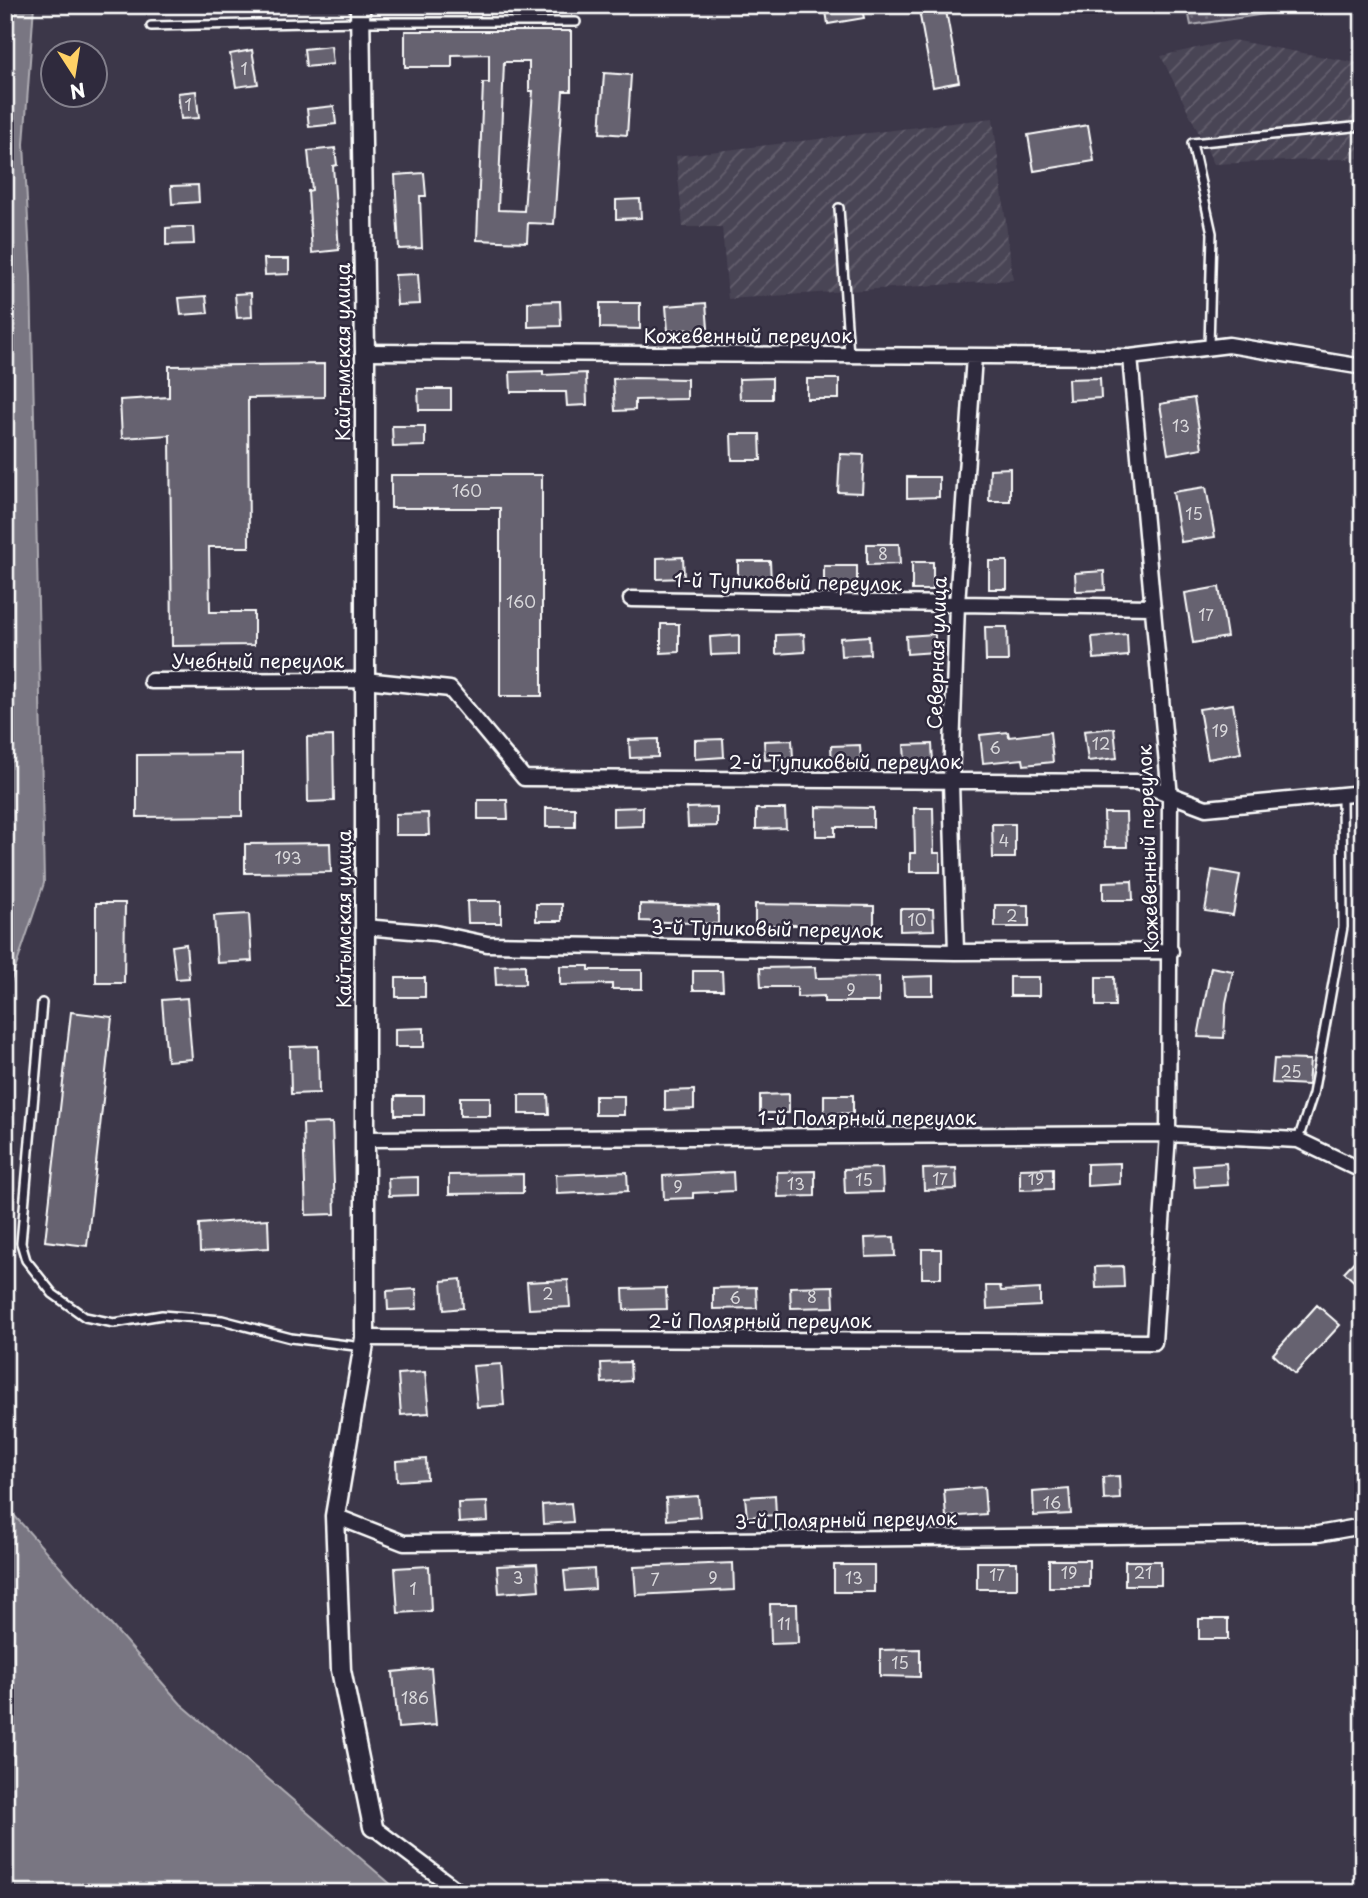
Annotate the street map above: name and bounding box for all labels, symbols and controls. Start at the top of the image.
north arrow [38,38,108,108]
house number: 1 [240,56,248,80]
text: N [67,76,88,107]
house number: 1 [184,92,192,116]
street label: Кайтымская улица [328,263,356,441]
street label: Кожевенный переулок [644,321,853,349]
house number: 13 [1172,413,1190,437]
house number: 160 [452,478,482,502]
house number: 15 [1185,501,1203,525]
house number: 8 [878,541,888,565]
street label: 1-й Тупиковый переулок [674,565,903,597]
street label: Северная улица [919,576,953,730]
house number: 160 [506,589,536,613]
house number: 17 [1198,602,1214,626]
street label: Учебный переулок [172,646,345,674]
house number: 19 [1212,718,1228,742]
house number: 12 [1092,731,1110,755]
house number: 6 [989,735,1001,759]
street label: Кожевенный переулок [1129,743,1165,954]
street label: 2-й Тупиковый переулок [729,747,962,775]
house number: 4 [999,828,1009,852]
street label: Кайтымская улица [329,830,357,1008]
house number: 193 [274,845,302,869]
house number: 2 [1006,903,1018,927]
house number: 10 [908,907,926,931]
street label: 3-й Тупиковый переулок [651,912,884,944]
house number: 9 [846,977,856,1001]
house number: 25 [1280,1059,1302,1083]
street label: 1-й Полярный переулок [758,1103,977,1131]
house number: 17 [932,1166,948,1190]
house number: 19 [1028,1166,1044,1190]
house number: 15 [855,1167,873,1191]
house number: 13 [787,1171,805,1195]
house number: 9 [673,1174,683,1198]
house number: 2 [542,1281,554,1305]
house number: 8 [807,1284,817,1308]
house number: 6 [729,1285,741,1309]
street label: 2-й Полярный переулок [648,1306,872,1334]
house number: 16 [1043,1490,1061,1514]
street label: 3-й Полярный переулок [734,1503,958,1535]
house number: 19 [1061,1560,1077,1584]
house number: 21 [1134,1560,1152,1584]
house number: 17 [989,1562,1005,1586]
house number: 3 [513,1565,523,1589]
house number: 9 [708,1565,718,1589]
house number: 13 [845,1565,863,1589]
house number: 7 [650,1567,660,1591]
house number: 1 [409,1576,417,1600]
house number: 11 [777,1611,791,1635]
house number: 15 [891,1650,909,1674]
house number: 186 [401,1685,429,1709]

